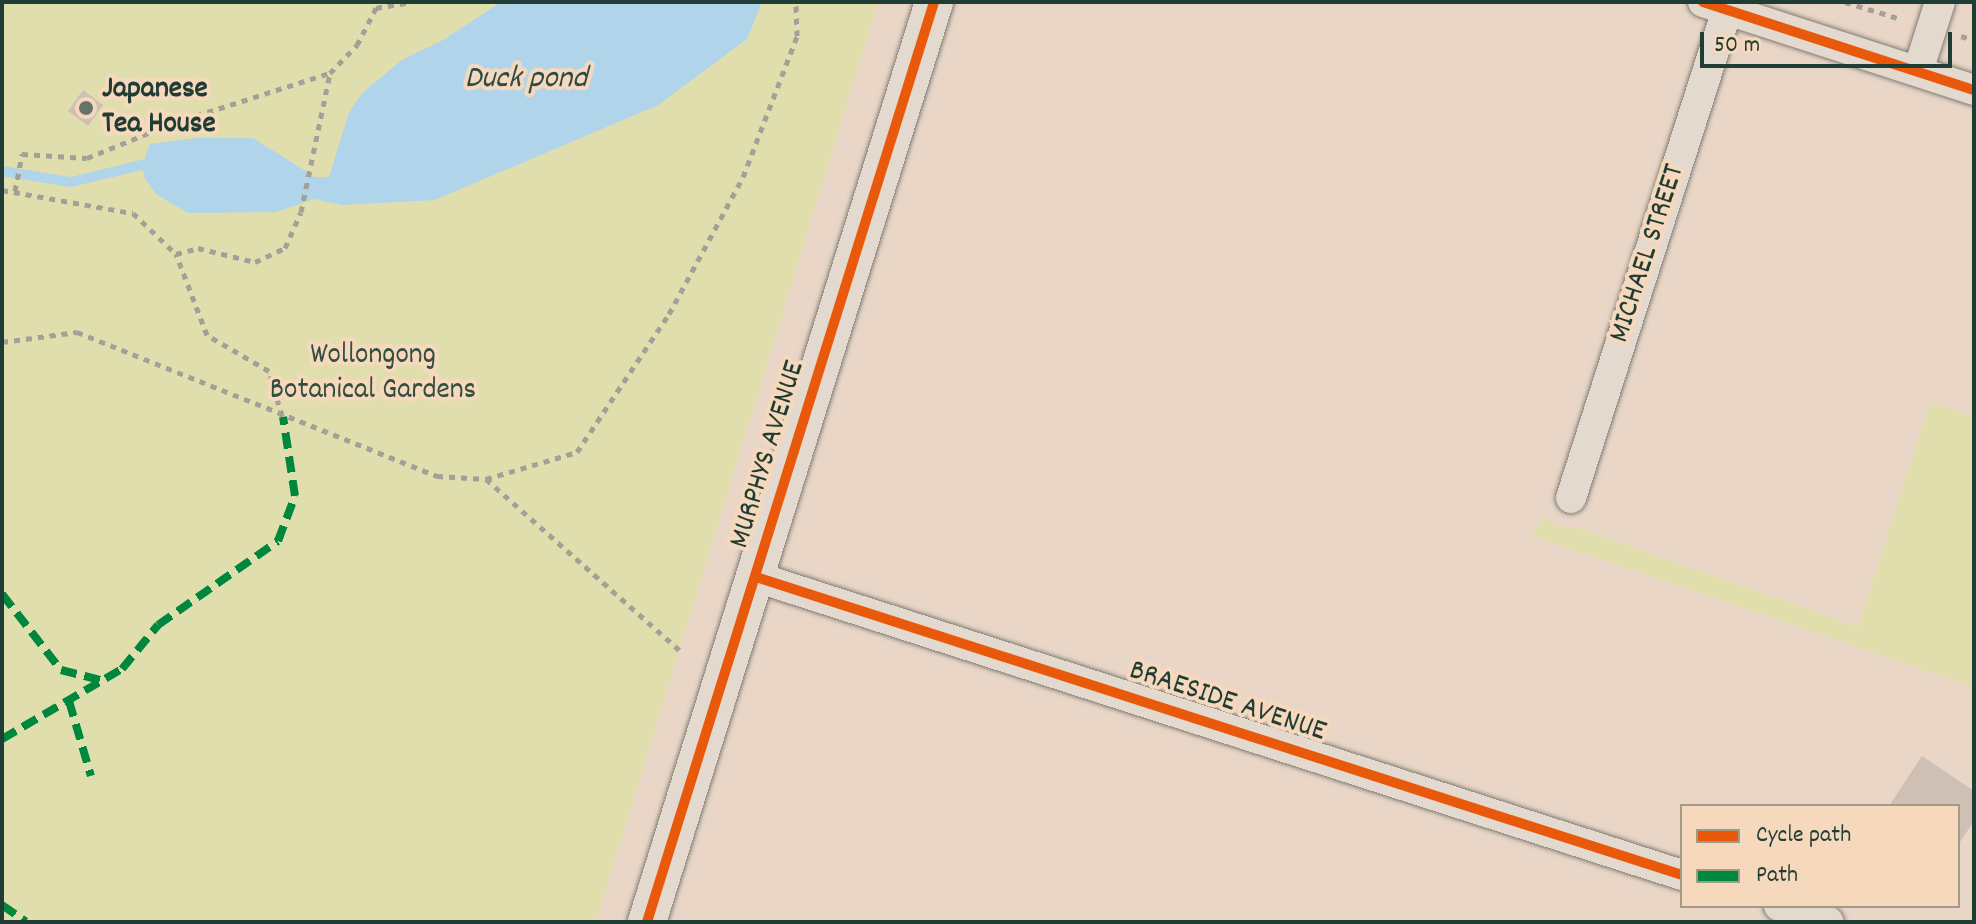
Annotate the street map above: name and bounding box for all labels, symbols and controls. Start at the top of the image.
scale bar [1704,16,1956,66]
text: 50 m [1714,29,1760,63]
water label: Duck pond [465,61,587,99]
place label: Japanese Tea House [102,73,216,144]
marker: Japanese Tea House [77,99,95,117]
street label: MICHAEL STREET [1603,160,1695,348]
park label: Wollongong Botanical Gardens [270,339,476,410]
street label: MURPHYS AVENUE [723,357,815,553]
street label: BRAESIDE AVENUE [1124,654,1330,752]
legend [1680,804,1960,908]
text: Cycle path [1756,819,1851,853]
text: Path [1756,859,1798,893]

